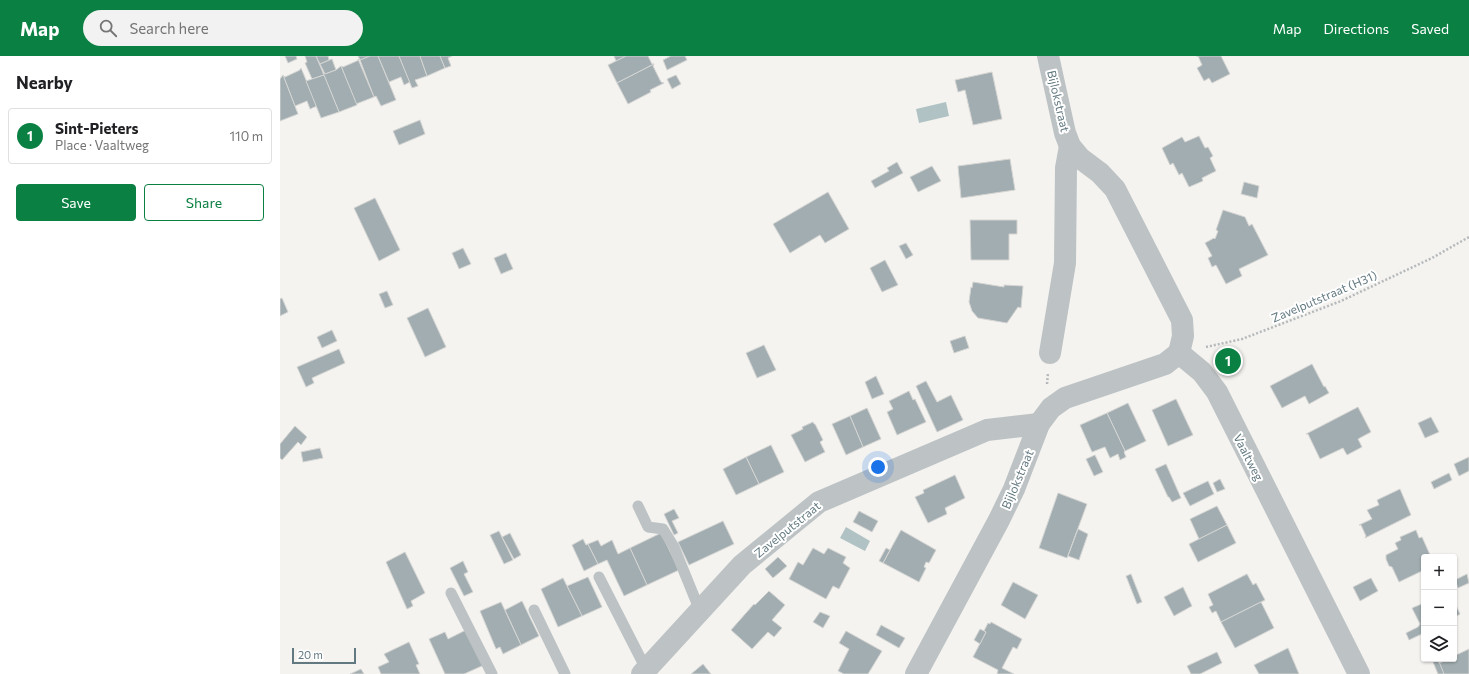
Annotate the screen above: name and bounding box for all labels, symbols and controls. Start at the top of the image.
search box [83,10,363,46]
text: Map [20,17,59,40]
icon: search [97,17,119,39]
text: Search here [129,19,209,37]
text: Map [1273,20,1302,37]
text: Directions [1324,20,1389,37]
text: Saved [1411,20,1449,37]
street label: Bijlokstraat [1045,69,1073,133]
text: Nearby [16,72,73,93]
text: Sint-Pieters [55,119,139,137]
text: 1 [27,128,33,144]
text: 110 m [230,128,263,144]
text: Place · Vaaltweg [55,137,149,153]
button: Save [16,184,136,221]
button: Share [144,184,264,221]
street label: Zavelputstraat (H31) [1269,267,1379,325]
pin: 1 [1215,346,1241,376]
street label: Vaaltweg [1231,431,1267,483]
street label: Bijlokstraat [998,447,1036,511]
your location [868,457,888,477]
street label: Zavelputstraat [751,498,823,560]
map controls [1421,554,1457,662]
button: + [1421,554,1457,590]
button: − [1421,590,1457,626]
button: layers [1421,626,1457,662]
scale bar [292,646,356,665]
text: 20 m [298,648,323,661]

